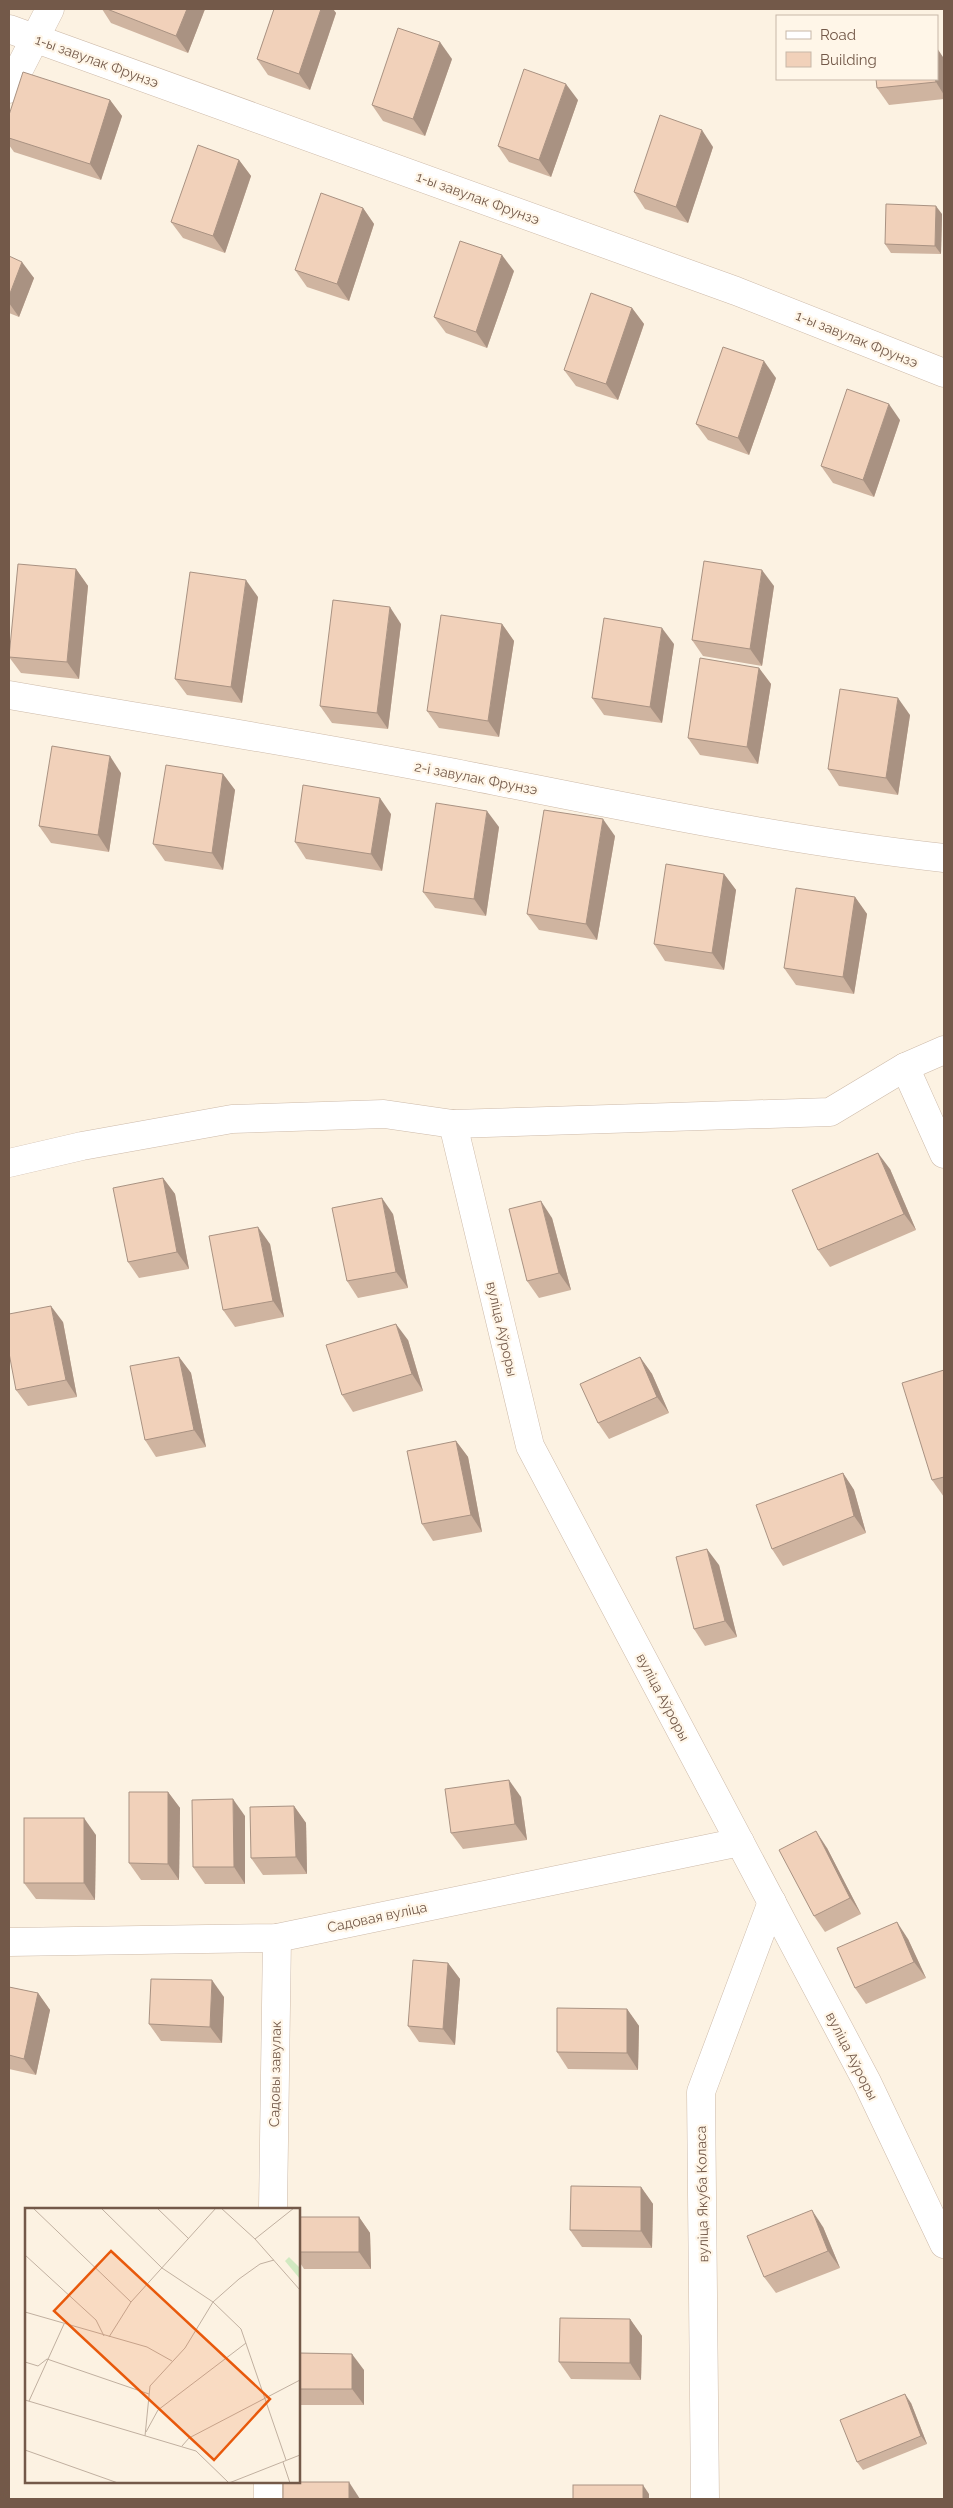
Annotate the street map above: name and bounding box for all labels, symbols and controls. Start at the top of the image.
legend [776,15,938,80]
text: Road [820,26,856,44]
street label: 1-ы завулак Фрунзэ [33,31,161,91]
text: Building [820,51,877,69]
street label: 1-ы завулак Фрунзэ [414,168,542,228]
street label: 1-ы завулак Фрунзэ [794,307,920,371]
street label: 2-і завулак Фрунзэ [413,758,539,798]
street label: вуліца Аўроры [483,1280,521,1378]
street label: вуліца Аўроры [633,1651,693,1743]
street label: Садовая вуліца [326,1899,428,1935]
street label: вуліца Аўроры [823,2009,881,2103]
street label: Садовы завулак [266,2021,284,2127]
street label: вуліца Якуба Коласа [693,2126,711,2262]
inset map [25,2208,300,2483]

